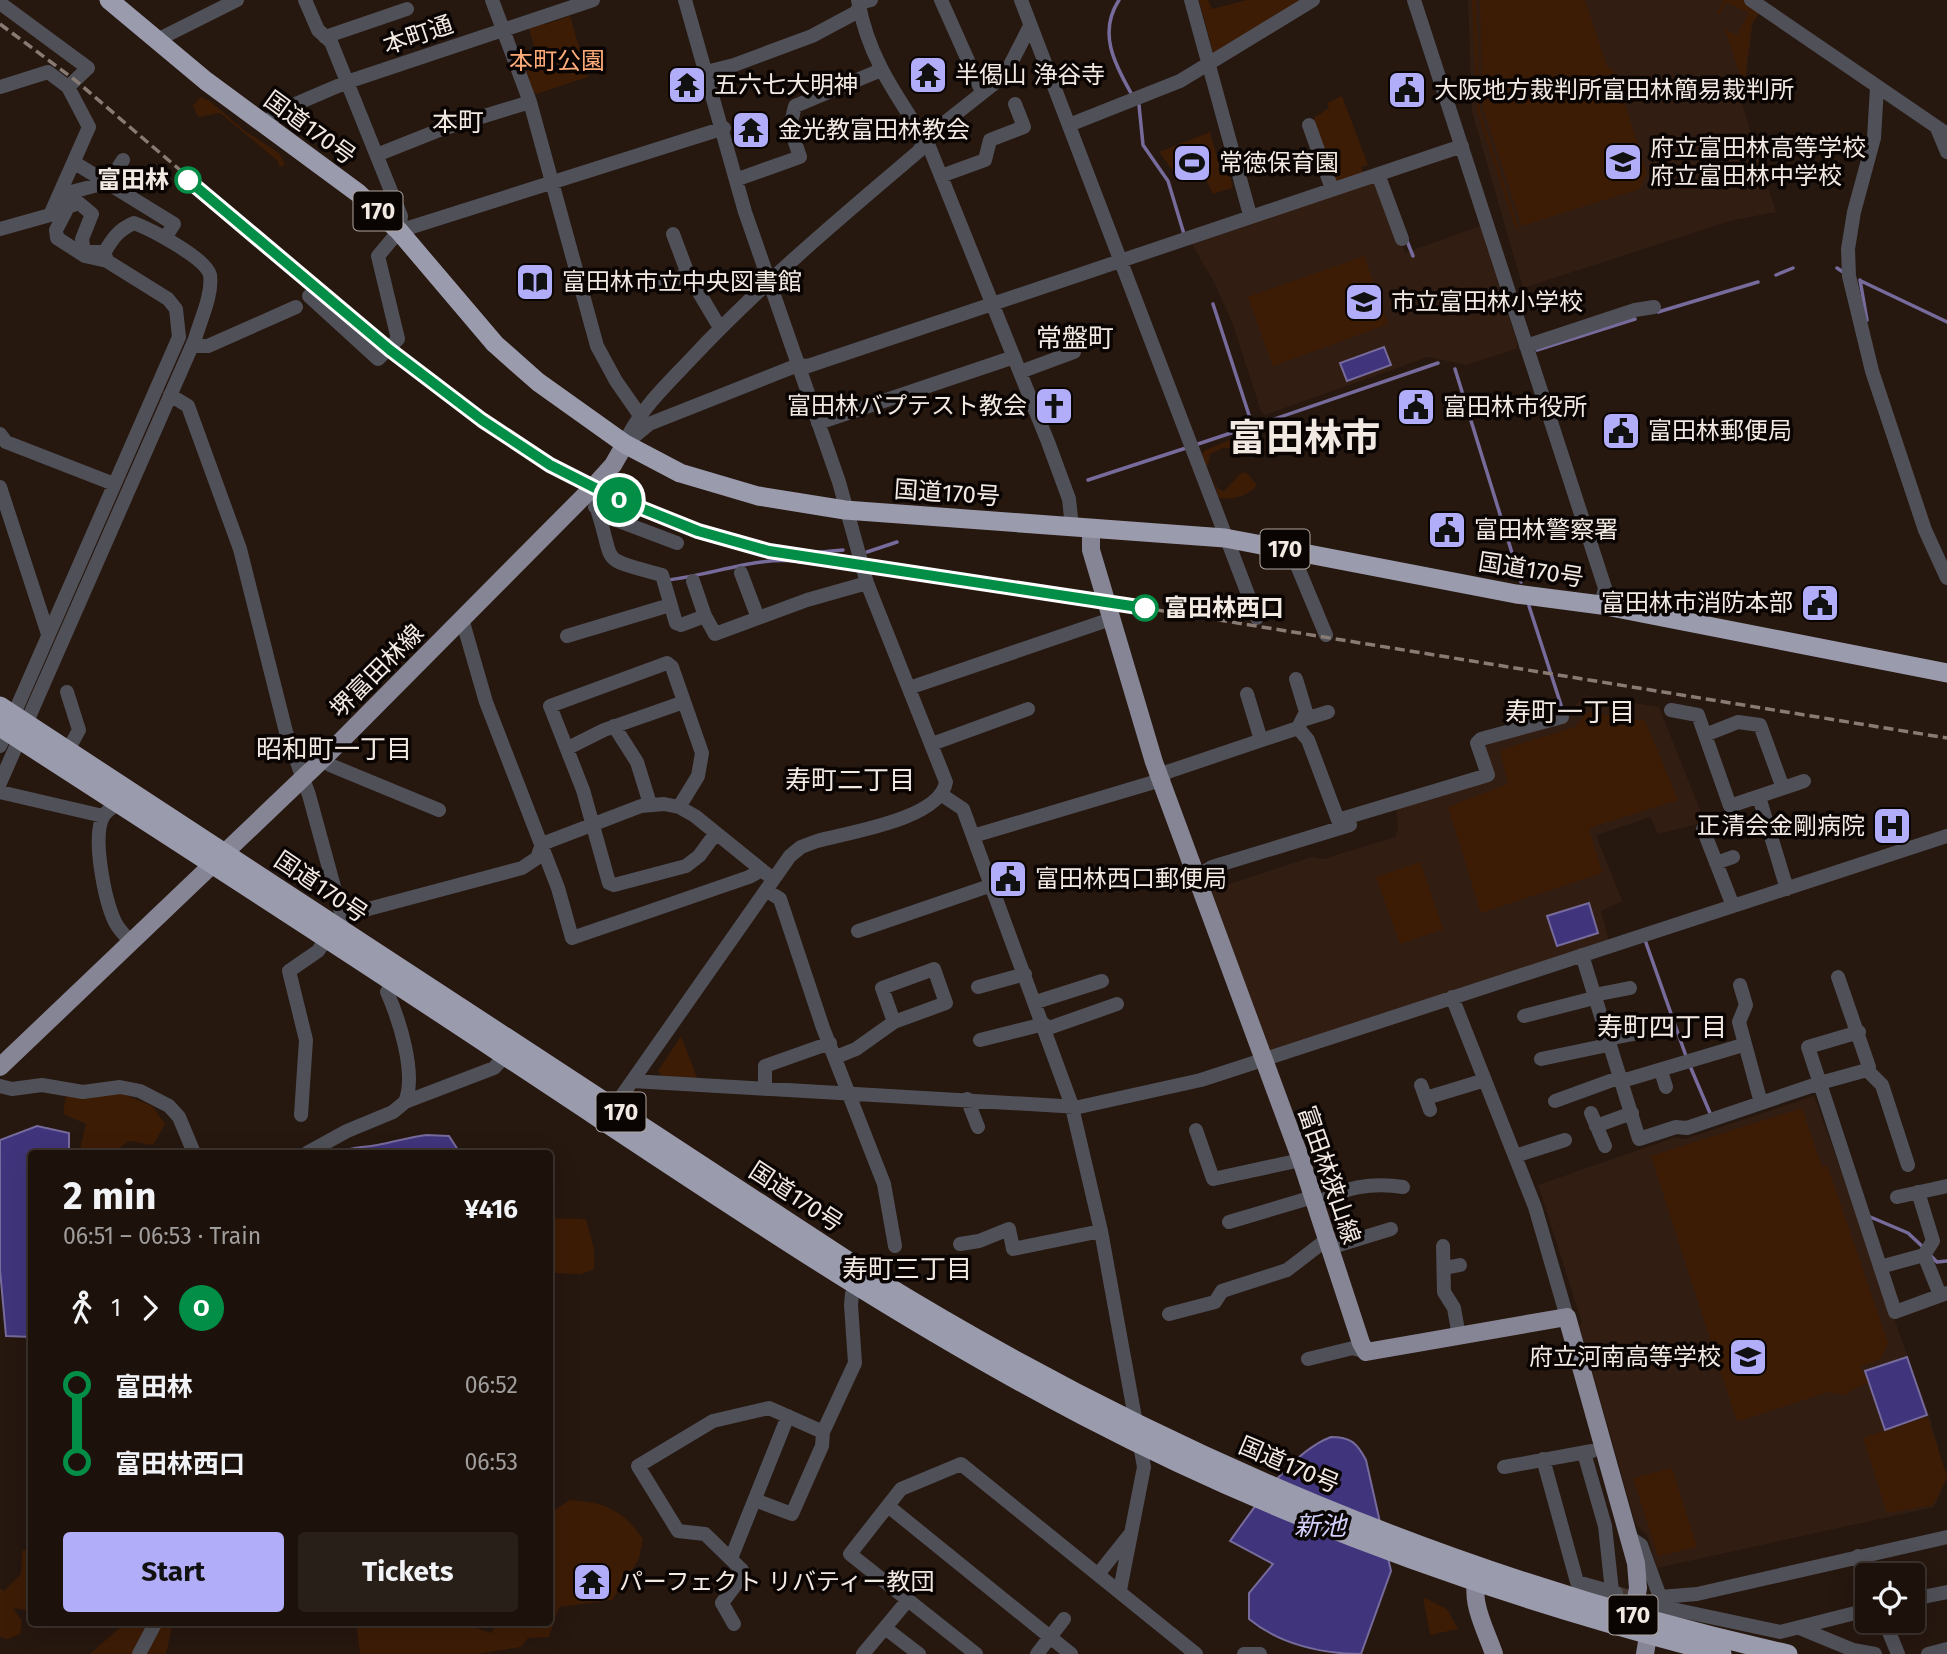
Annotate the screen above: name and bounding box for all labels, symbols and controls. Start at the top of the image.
street label: 本町通 [379,10,457,60]
park label: 本町公園 [509,47,605,75]
temple icon: 半偈山 浄谷寺 [907,54,949,96]
place label: 半偈山 浄谷寺 [955,61,1105,89]
temple icon: 五六七大明神 [666,64,708,106]
public building icon: 大阪地方裁判所富田林簡易裁判所 [1386,69,1428,111]
place label: 五六七大明神 [714,71,858,99]
place label: 大阪地方裁判所富田林簡易裁判所 [1434,76,1794,104]
street label: 国道170号 [259,85,361,171]
district label: 本町 [432,107,484,138]
temple icon: 金光教富田林教会 [730,109,772,151]
place label: 金光教富田林教会 [778,116,970,144]
place label: 府立富田林高等学校 府立富田林中学校 [1650,134,1866,190]
school or university icon: 府立富田林高等学校 府立富田林中学校 [1602,141,1644,183]
sports icon: 常徳保育園 [1171,142,1213,184]
place label: 常徳保育園 [1219,149,1339,177]
place label: 富田林 [97,166,169,194]
marker: 富田林 [175,167,201,193]
road number: 170 [354,192,402,230]
library icon: 富田林市立中央図書館 [514,261,556,303]
place label: 富田林市立中央図書館 [562,268,802,296]
school or university icon: 市立富田林小学校 [1343,281,1385,323]
place label: 市立富田林小学校 [1391,288,1583,316]
district label: 常盤町 [1036,323,1114,354]
church icon: 富田林バプテスト教会 [1033,385,1075,427]
public building icon: 富田林市役所 [1395,386,1437,428]
place label: 富田林バプテスト教会 [787,392,1027,420]
place label: 富田林市役所 [1443,393,1587,421]
public building icon: 富田林郵便局 [1600,410,1642,452]
district label: 富田林市 [1228,415,1380,461]
place label: 富田林郵便局 [1648,417,1792,445]
street label: 国道170号 [893,475,1001,511]
line badge: O [596,477,642,523]
text: O [611,486,627,514]
public building icon: 富田林警察署 [1426,509,1468,551]
place label: 富田林警察署 [1474,516,1618,544]
road number: 170 [1260,530,1310,568]
street label: 国道170号 [1476,548,1586,592]
public building icon: 富田林市消防本部 [1799,582,1841,624]
place label: 富田林市消防本部 [1601,589,1793,617]
place label: 富田林西口 [1164,594,1284,622]
marker: 富田林西口 [1132,595,1158,621]
street label: 堺富田林線 [325,619,429,723]
district label: 寿町一丁目 [1505,697,1635,728]
district label: 昭和町一丁目 [256,734,412,765]
district label: 寿町二丁目 [785,765,915,796]
hospital icon: 正清会金剛病院 [1871,805,1913,847]
place label: 正清会金剛病院 [1697,812,1865,840]
street label: 国道170号 [269,846,373,928]
public building icon: 富田林西口郵便局 [987,858,1029,900]
place label: 富田林西口郵便局 [1035,865,1227,893]
district label: 寿町四丁目 [1597,1012,1727,1043]
road number: 170 [596,1092,646,1132]
street label: 富田林狭山線 [1292,1102,1366,1248]
street label: 国道170号 [744,1156,848,1238]
text: 2 min [63,1173,156,1219]
text: ¥416 [464,1194,518,1225]
text: 06:51 – 06:53 · Train [63,1222,261,1250]
district label: 寿町三丁目 [842,1254,972,1285]
icon: walk [63,1289,101,1327]
icon: forward [131,1289,169,1327]
text: 1 [111,1294,121,1322]
text: O [193,1294,210,1322]
school or university icon: 府立河南高等学校 [1727,1336,1769,1378]
place label: 府立河南高等学校 [1529,1343,1721,1371]
text: 06:52 [465,1371,518,1399]
text: 富田林 [115,1372,193,1403]
street label: 国道170号 [1235,1431,1343,1499]
text: 06:53 [464,1448,518,1476]
text: 富田林西口 [115,1449,245,1480]
water label: 新池 [1294,1511,1349,1542]
button: Start [63,1532,284,1612]
button: Tickets [298,1532,518,1612]
temple icon: パーフェクト リバティー教団 [571,1561,613,1603]
map controls [1855,1563,1925,1633]
button: locate [1855,1563,1925,1633]
place label: パーフェクト リバティー教団 [619,1568,934,1596]
road number: 170 [1608,1596,1658,1634]

